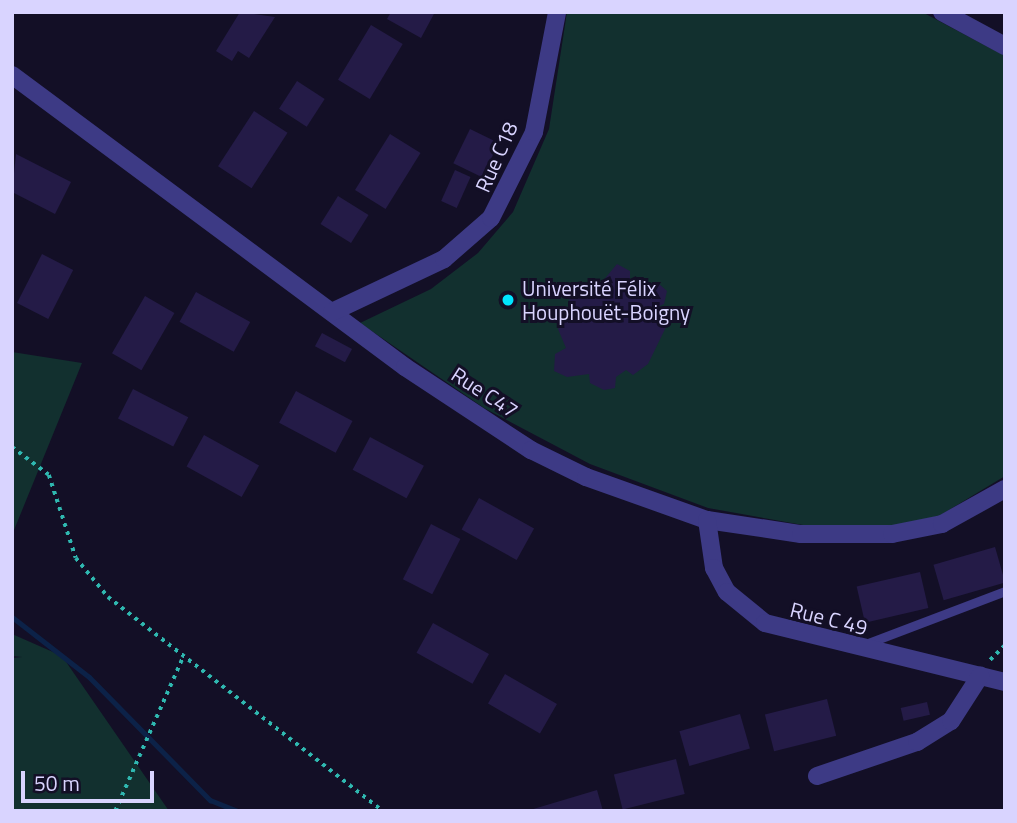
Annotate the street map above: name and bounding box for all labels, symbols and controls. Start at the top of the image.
street label: Rue C18 [469,118,523,196]
place label: Université Félix Houphouët-Boigny [522,275,690,325]
marker: Université Félix Houphouët-Boigny [500,292,516,308]
street label: Rue C47 [447,361,523,423]
street label: Rue C 49 [788,596,870,640]
scale bar [24,756,158,800]
text: 50 m [34,767,80,799]

